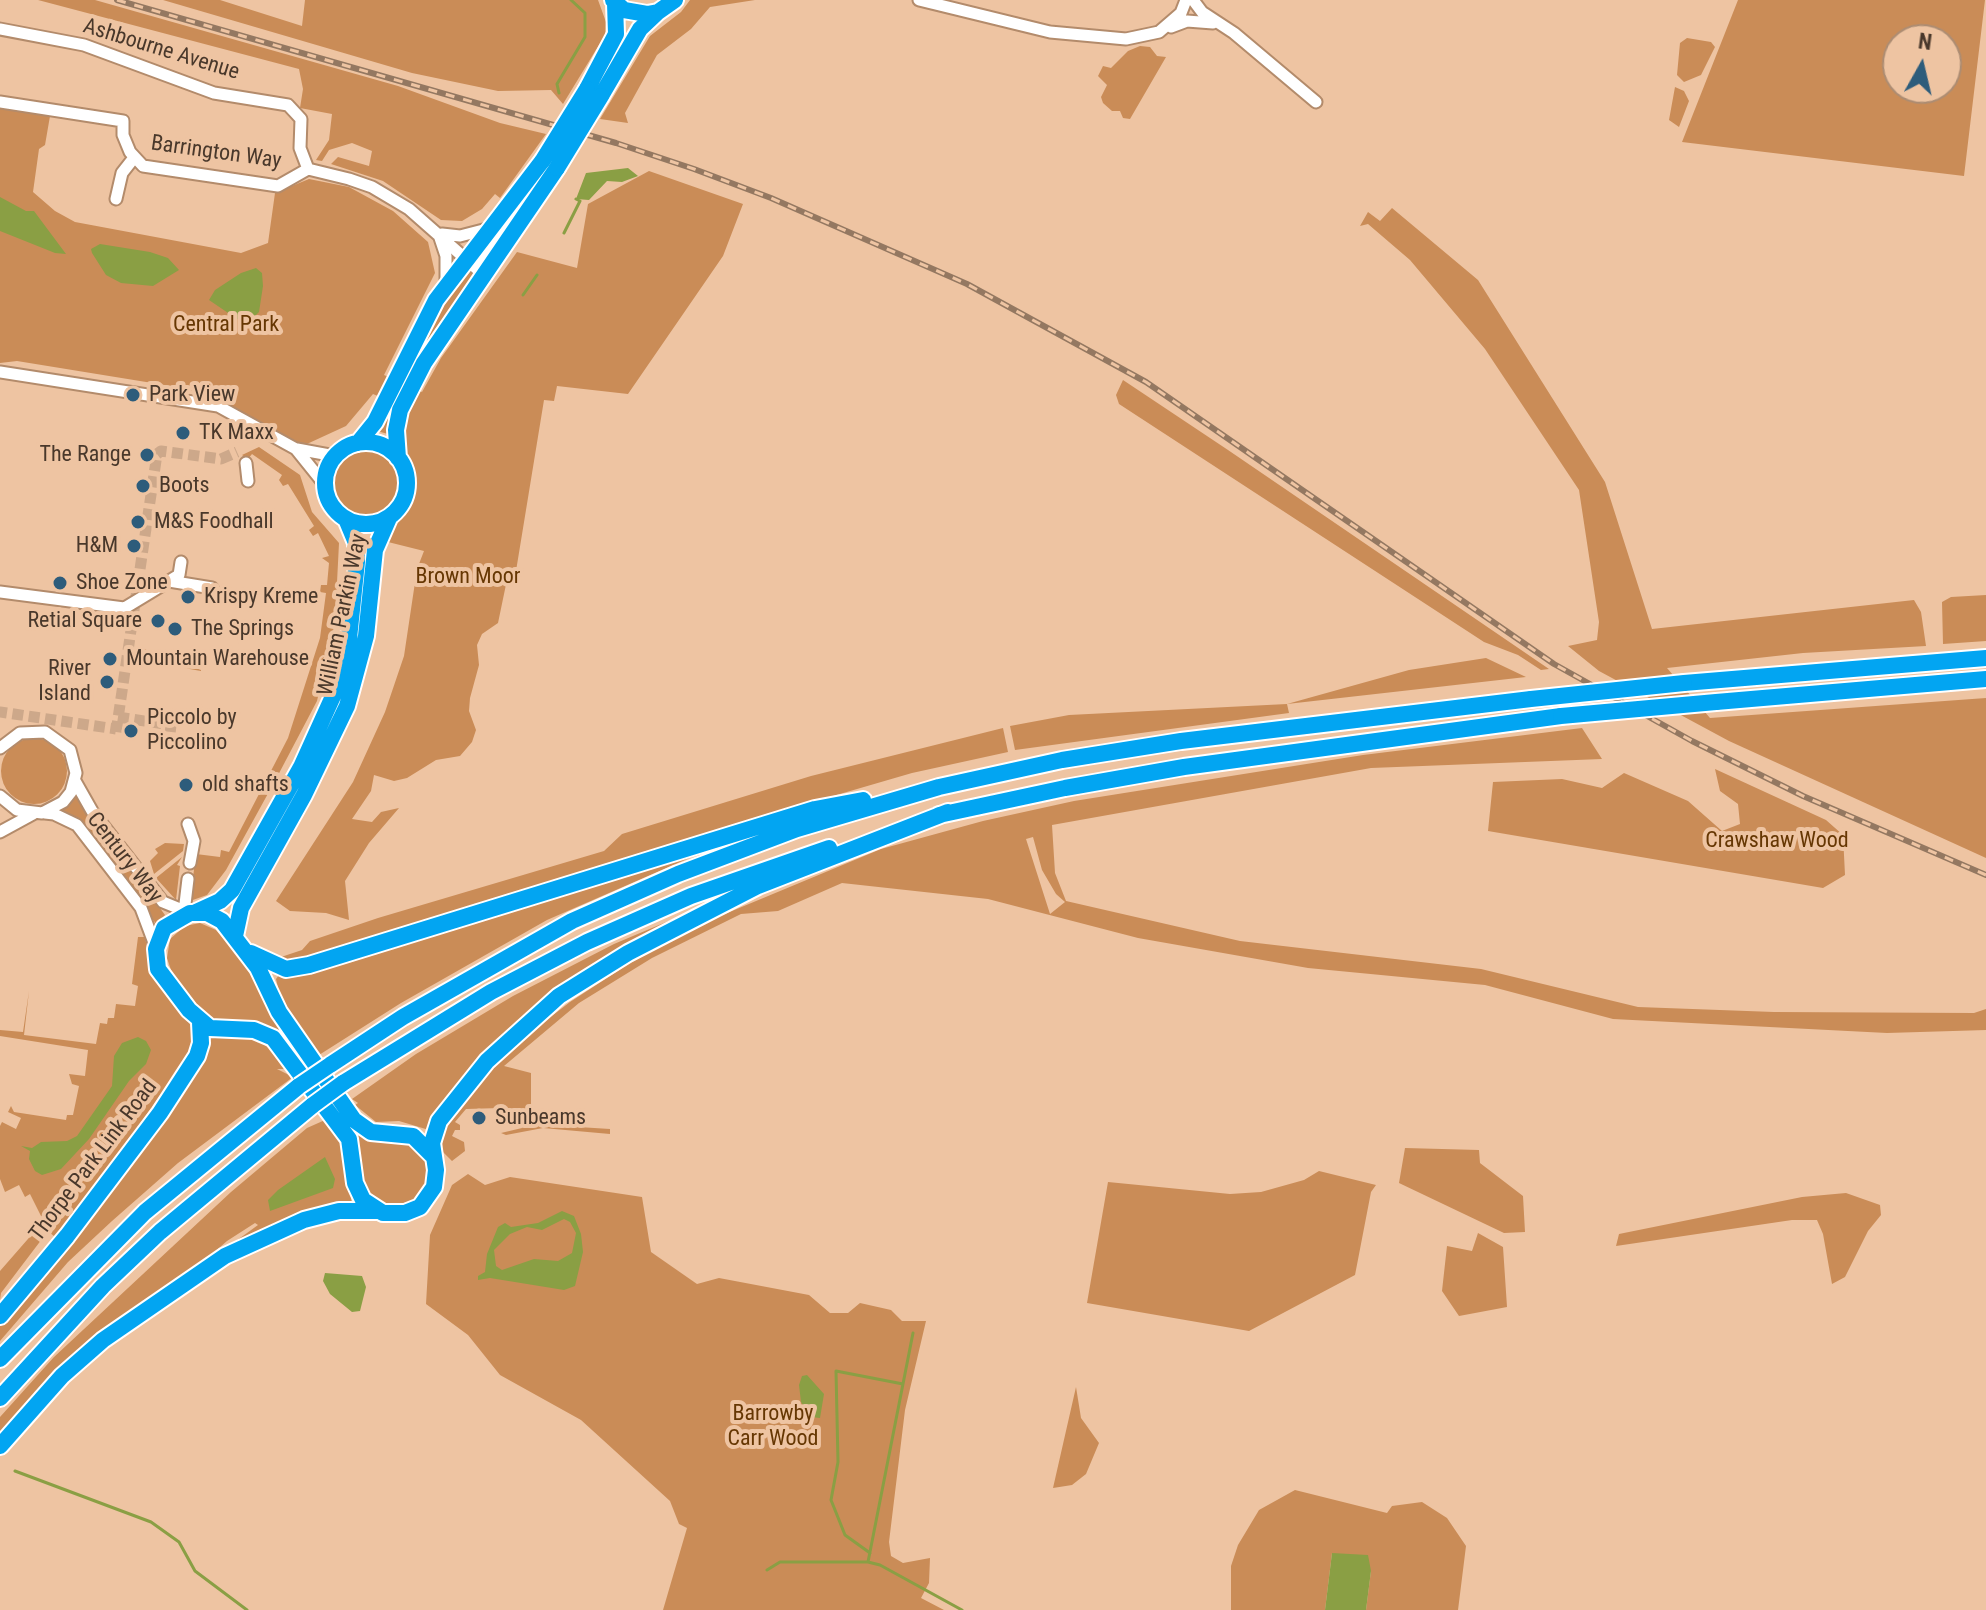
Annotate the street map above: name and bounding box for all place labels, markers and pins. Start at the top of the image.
place label: Park View [149,382,235,408]
marker: Park View [124,386,142,404]
place label: TK Maxx [199,420,274,446]
marker: TK Maxx [174,424,192,442]
place label: The Range [40,442,131,468]
marker: The Range [138,446,156,464]
place label: Boots [159,473,210,499]
marker: Boots [134,477,152,495]
place label: M&S Foodhall [154,509,274,535]
marker: M&S Foodhall [129,513,147,531]
place label: H&M [76,533,118,559]
marker: H&M [125,537,143,555]
place label: Shoe Zone [76,570,168,596]
marker: Shoe Zone [51,574,69,592]
place label: Krispy Kreme [204,584,318,610]
marker: Krispy Kreme [179,588,197,606]
place label: Retial Square [27,608,142,634]
marker: Retial Square [149,612,167,630]
place label: The Springs [191,616,294,642]
marker: The Springs [166,620,184,638]
place label: Mountain Warehouse [126,646,309,672]
marker: Mountain Warehouse [101,650,119,668]
place label: River Island [38,656,91,708]
marker: River Island [98,673,116,691]
place label: Piccolo by Piccolino [147,705,237,756]
marker: Piccolo by Piccolino [122,722,140,740]
place label: old shafts [202,772,289,798]
marker: old shafts [177,776,195,794]
place label: Sunbeams [495,1105,586,1131]
marker: Sunbeams [470,1109,488,1127]

